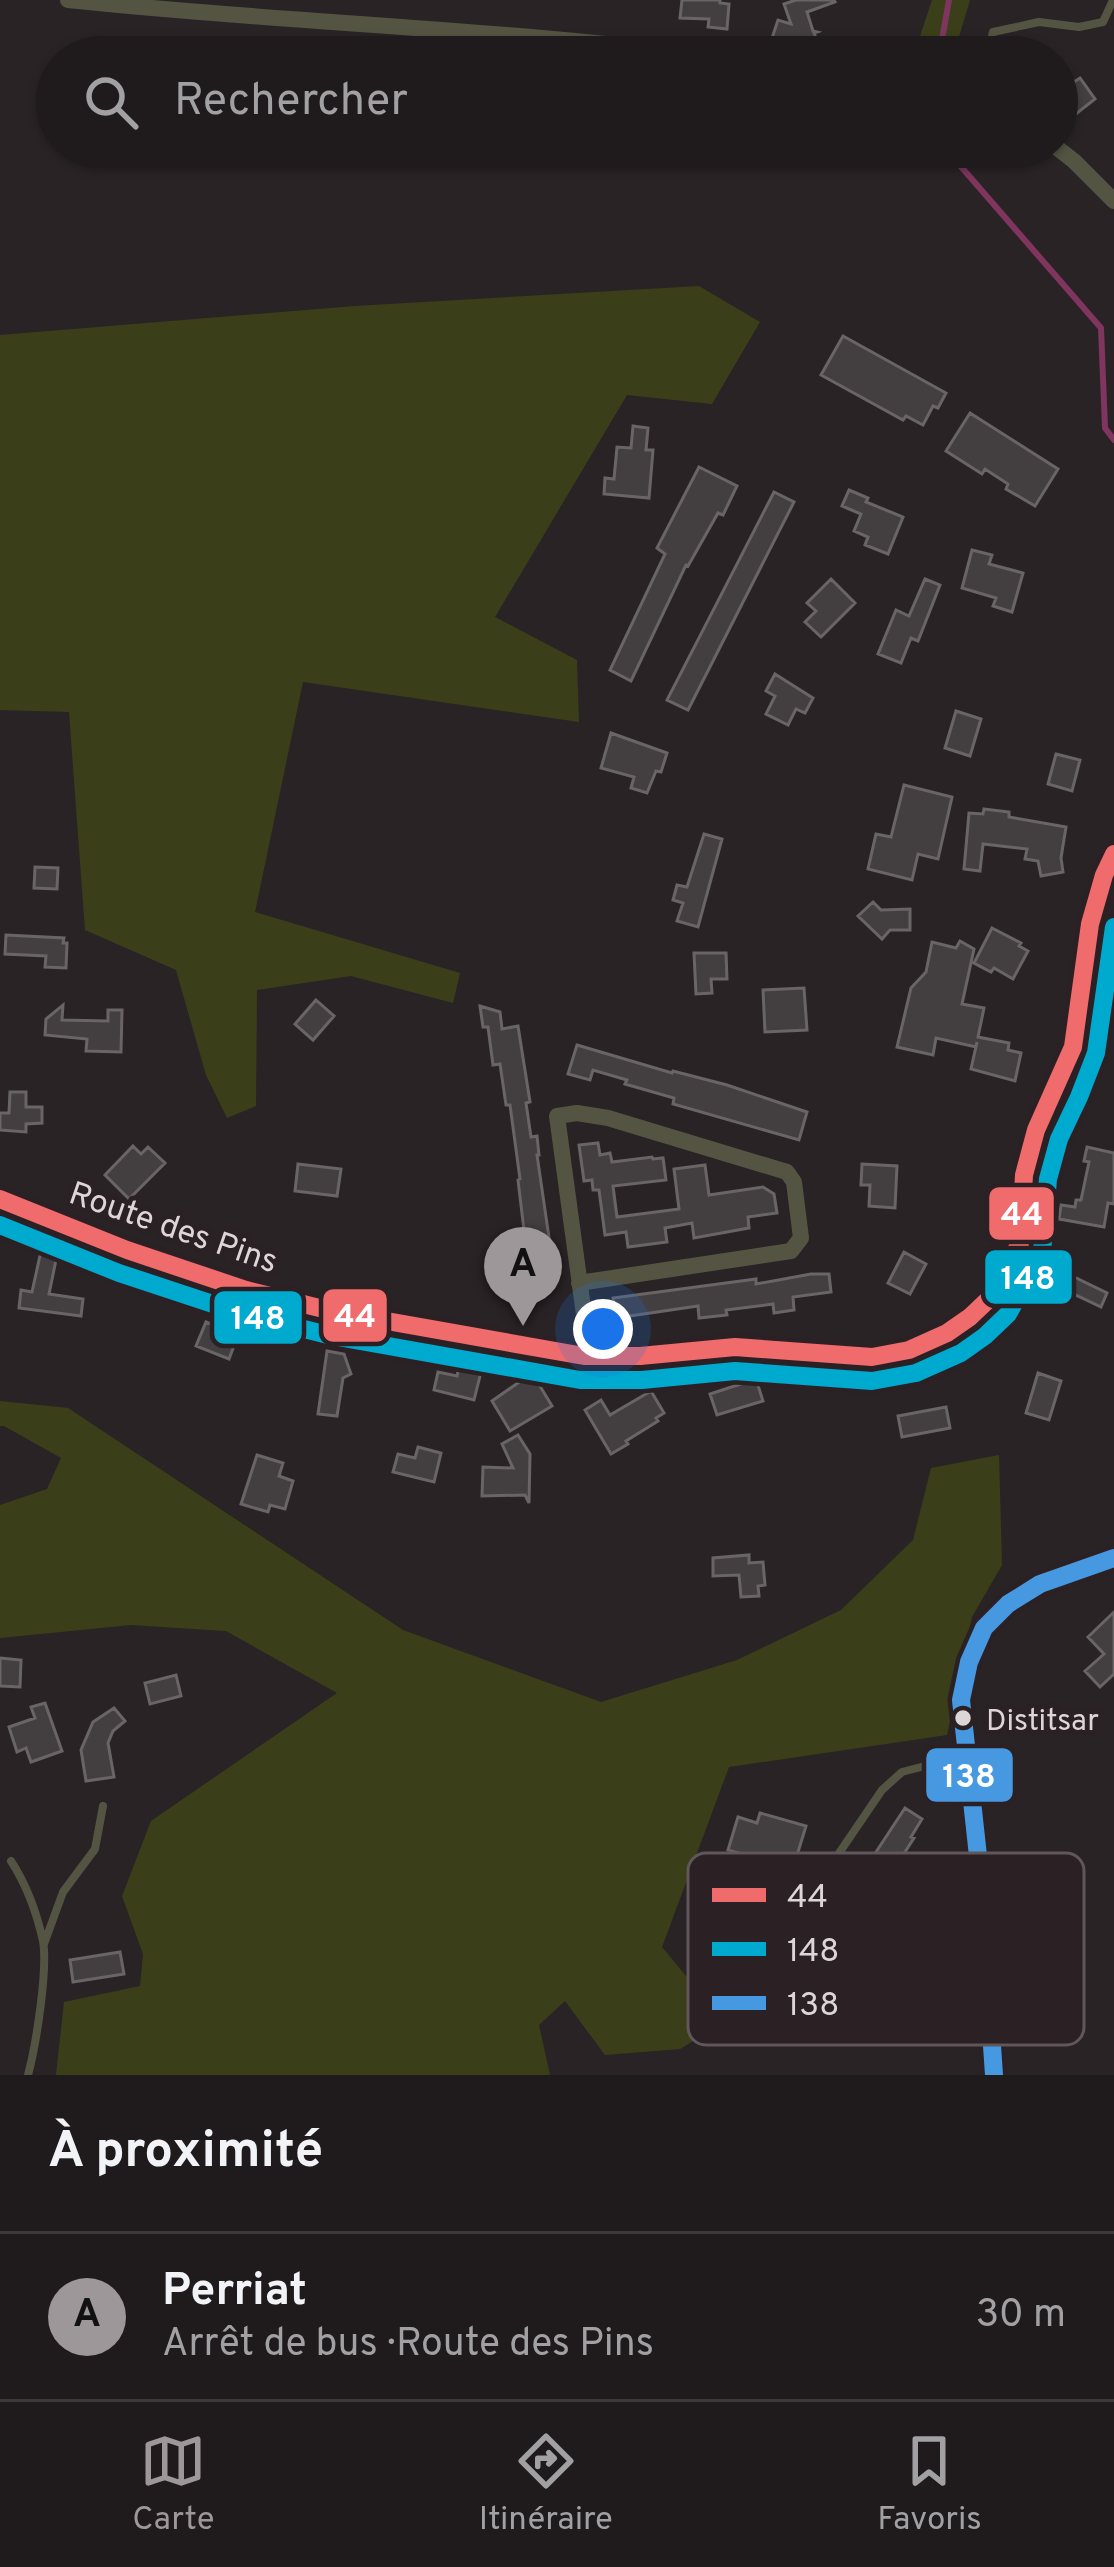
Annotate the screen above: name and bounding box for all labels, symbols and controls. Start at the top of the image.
search box [36,36,1078,168]
icon: search [78,69,144,135]
text: Rechercher [174,74,408,131]
street label: Route des Pins [63,1174,283,1285]
line badge: 44 [987,1185,1056,1242]
text: 44 [1001,1196,1043,1238]
pin: A [484,1227,562,1326]
line badge: 148 [983,1248,1074,1306]
text: 148 [1000,1260,1056,1302]
line badge: 44 [321,1287,389,1344]
line badge: 148 [212,1289,304,1346]
text: 44 [334,1298,376,1340]
your location [573,1299,633,1359]
text: 148 [230,1300,286,1342]
place label: Distitsar [986,1704,1099,1741]
marker: Distitsar [952,1707,974,1729]
line badge: 138 [924,1746,1015,1804]
text: 138 [942,1758,996,1800]
legend [688,1853,1084,2045]
text: 44 [787,1878,828,1920]
text: 148 [787,1932,839,1974]
text: 138 [787,1986,839,2028]
text: À proximité [48,2121,323,2186]
text: Perriat [162,2264,307,2321]
text: A [73,2292,101,2341]
text: 30 m [976,2292,1066,2341]
text: Arrêt de bus · Route des Pins [162,2321,654,2370]
tab: Carte [132,2428,215,2542]
tab: Itinéraire [479,2428,613,2542]
tab: Favoris [877,2428,982,2542]

